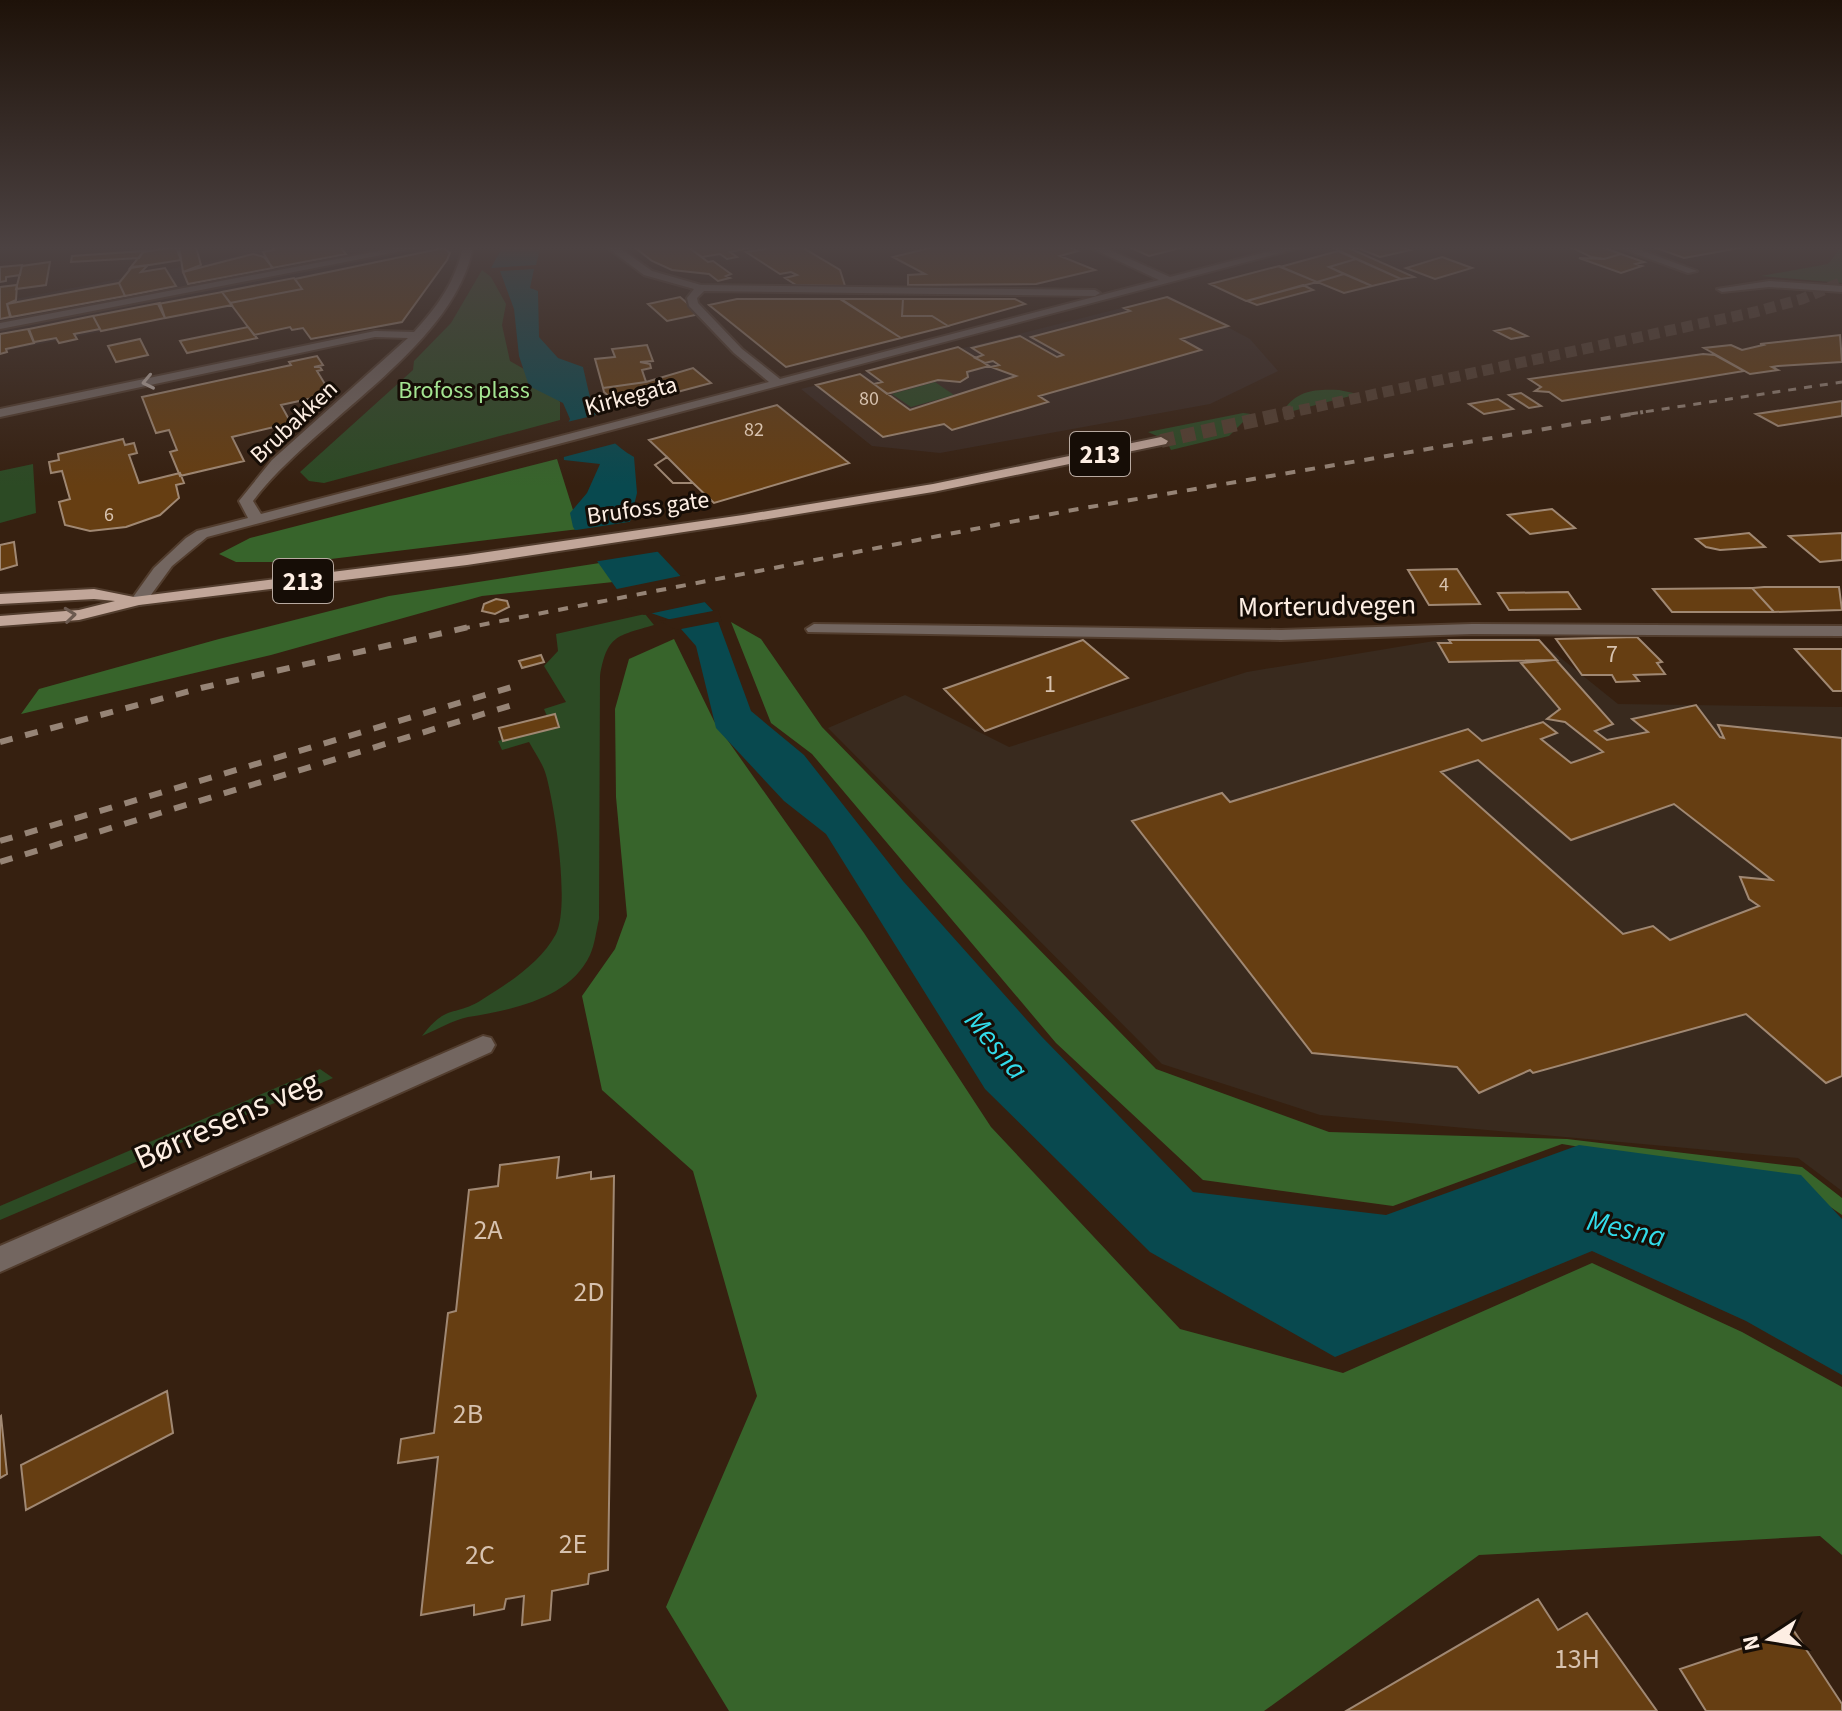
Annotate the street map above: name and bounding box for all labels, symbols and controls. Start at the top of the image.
street label: Kirkegata [581,367,681,425]
street label: Brubakken [242,372,346,472]
one-way arrow [141,373,155,390]
park label: Brofoss plass [398,373,530,408]
house number: 80 [859,385,879,413]
house number: 82 [744,416,764,444]
road number: 213 [1070,432,1130,476]
street label: Brufoss gate [585,482,711,534]
house number: 6 [104,501,114,529]
road number: 213 [273,559,333,603]
house number: 4 [1439,571,1449,599]
street label: Morterudvegen [1238,584,1416,628]
one-way arrow [64,606,77,623]
house number: 7 [1606,637,1618,672]
house number: 1 [1044,667,1056,702]
water label: Mesna [954,1001,1038,1089]
street label: Børresens veg [126,1057,328,1183]
water label: Mesna [1582,1199,1670,1259]
house number: 2A [473,1210,503,1250]
house number: 2D [573,1272,605,1312]
house number: 2B [453,1394,483,1434]
house number: 2E [559,1524,587,1564]
house number: 2C [465,1535,495,1575]
north arrow [1730,1599,1810,1679]
text: N [1734,1632,1769,1653]
house number: 13H [1554,1639,1600,1679]

